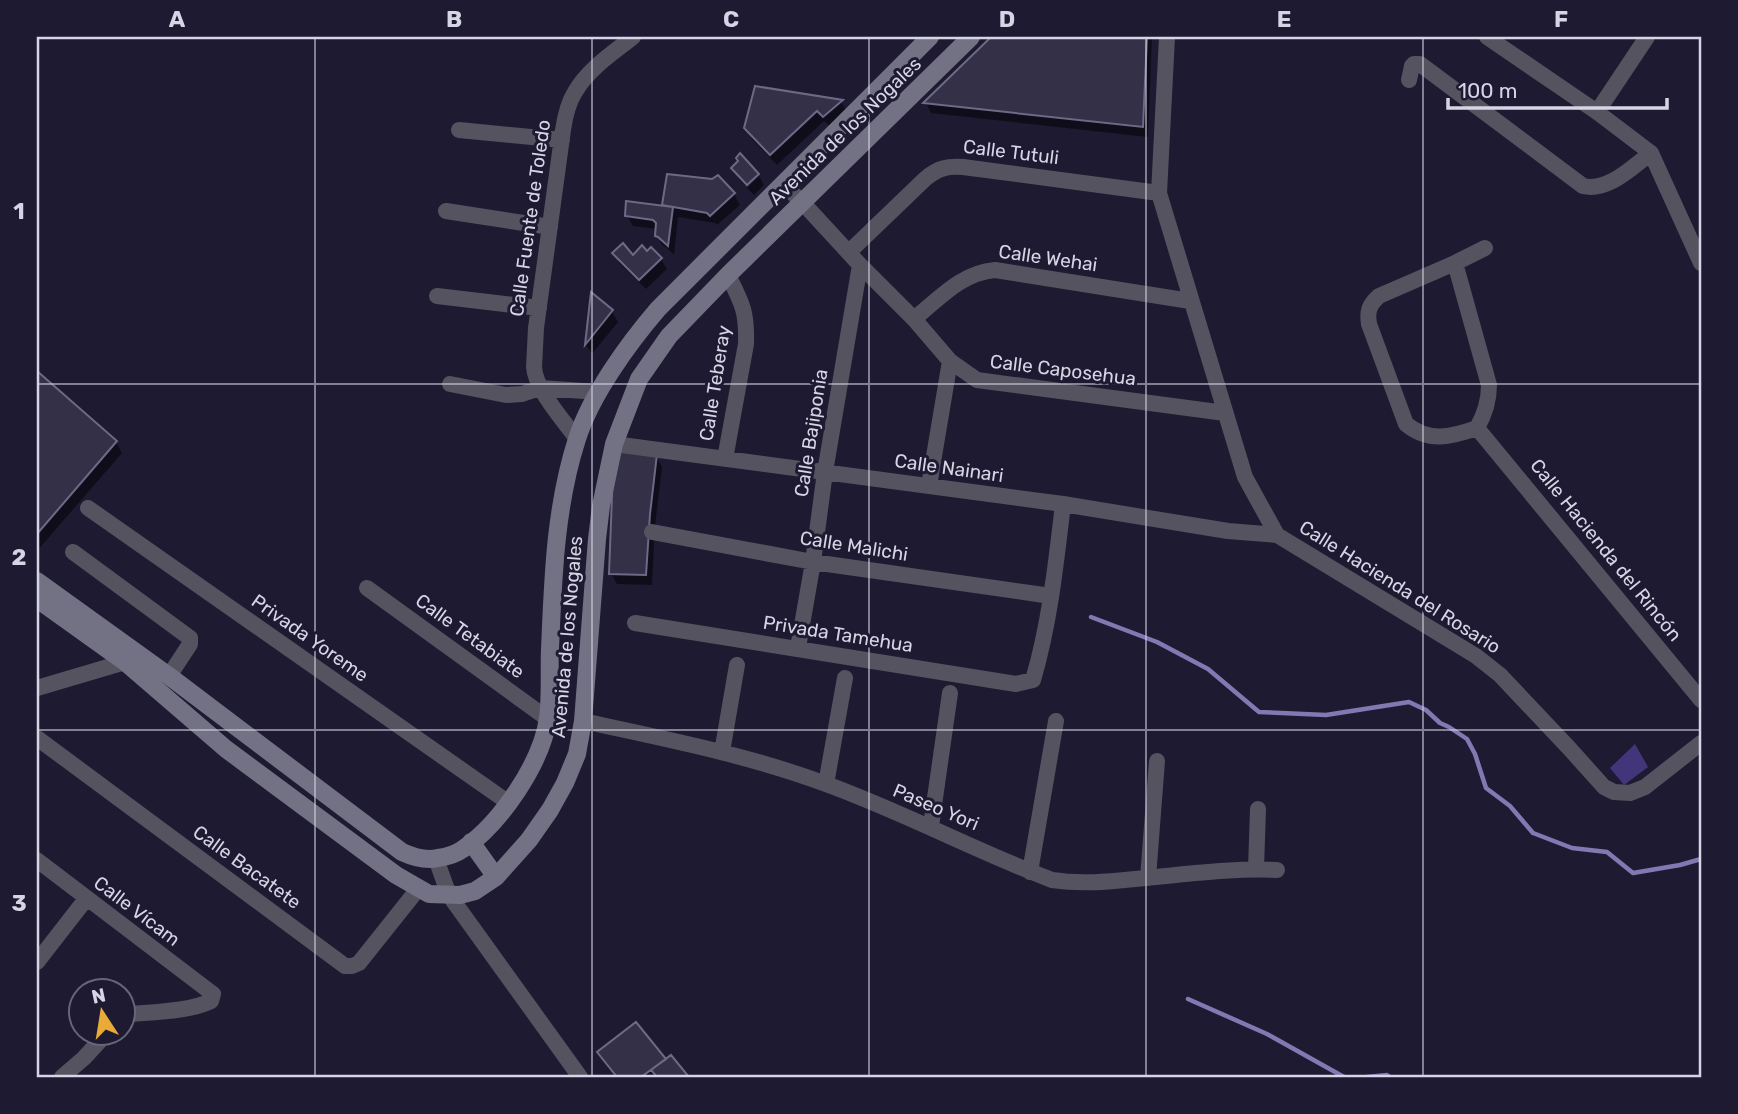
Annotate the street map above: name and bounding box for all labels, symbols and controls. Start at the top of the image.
text: A [169,5,186,33]
text: B [446,5,462,33]
text: C [723,5,739,33]
text: D [999,5,1015,33]
text: E [1277,5,1291,33]
text: F [1554,5,1568,33]
street label: Avenida de los Nogales [764,52,926,210]
scale bar [1448,66,1666,110]
text: 100 m [1458,78,1517,103]
street label: Calle Fuente de Toledo [505,118,555,318]
street label: Calle Tutuli [962,135,1060,169]
text: 1 [13,197,25,225]
street label: Calle Wehai [997,240,1099,276]
street label: Calle Teberay [695,324,735,442]
street label: Calle Caposehua [989,350,1137,390]
street label: Calle Bajiponia [790,367,832,499]
street label: Calle Nainari [893,449,1005,487]
street label: Calle Hacienda del Rincón [1525,454,1687,646]
street label: Calle Hacienda del Rosario [1295,516,1505,658]
street label: Calle Malichi [798,526,910,566]
street label: Avenida de los Nogales [547,535,587,739]
text: 2 [12,543,26,571]
street label: Privada Yoreme [247,589,373,687]
street label: Calle Tetabiate [411,589,529,683]
street label: Privada Tamehua [761,611,915,657]
street label: Paseo Yori [890,779,982,835]
street label: Calle Bacatete [189,820,305,914]
street label: Calle Vícam [89,871,185,951]
text: 3 [11,889,27,917]
north arrow [66,978,136,1048]
text: N [89,983,108,1009]

